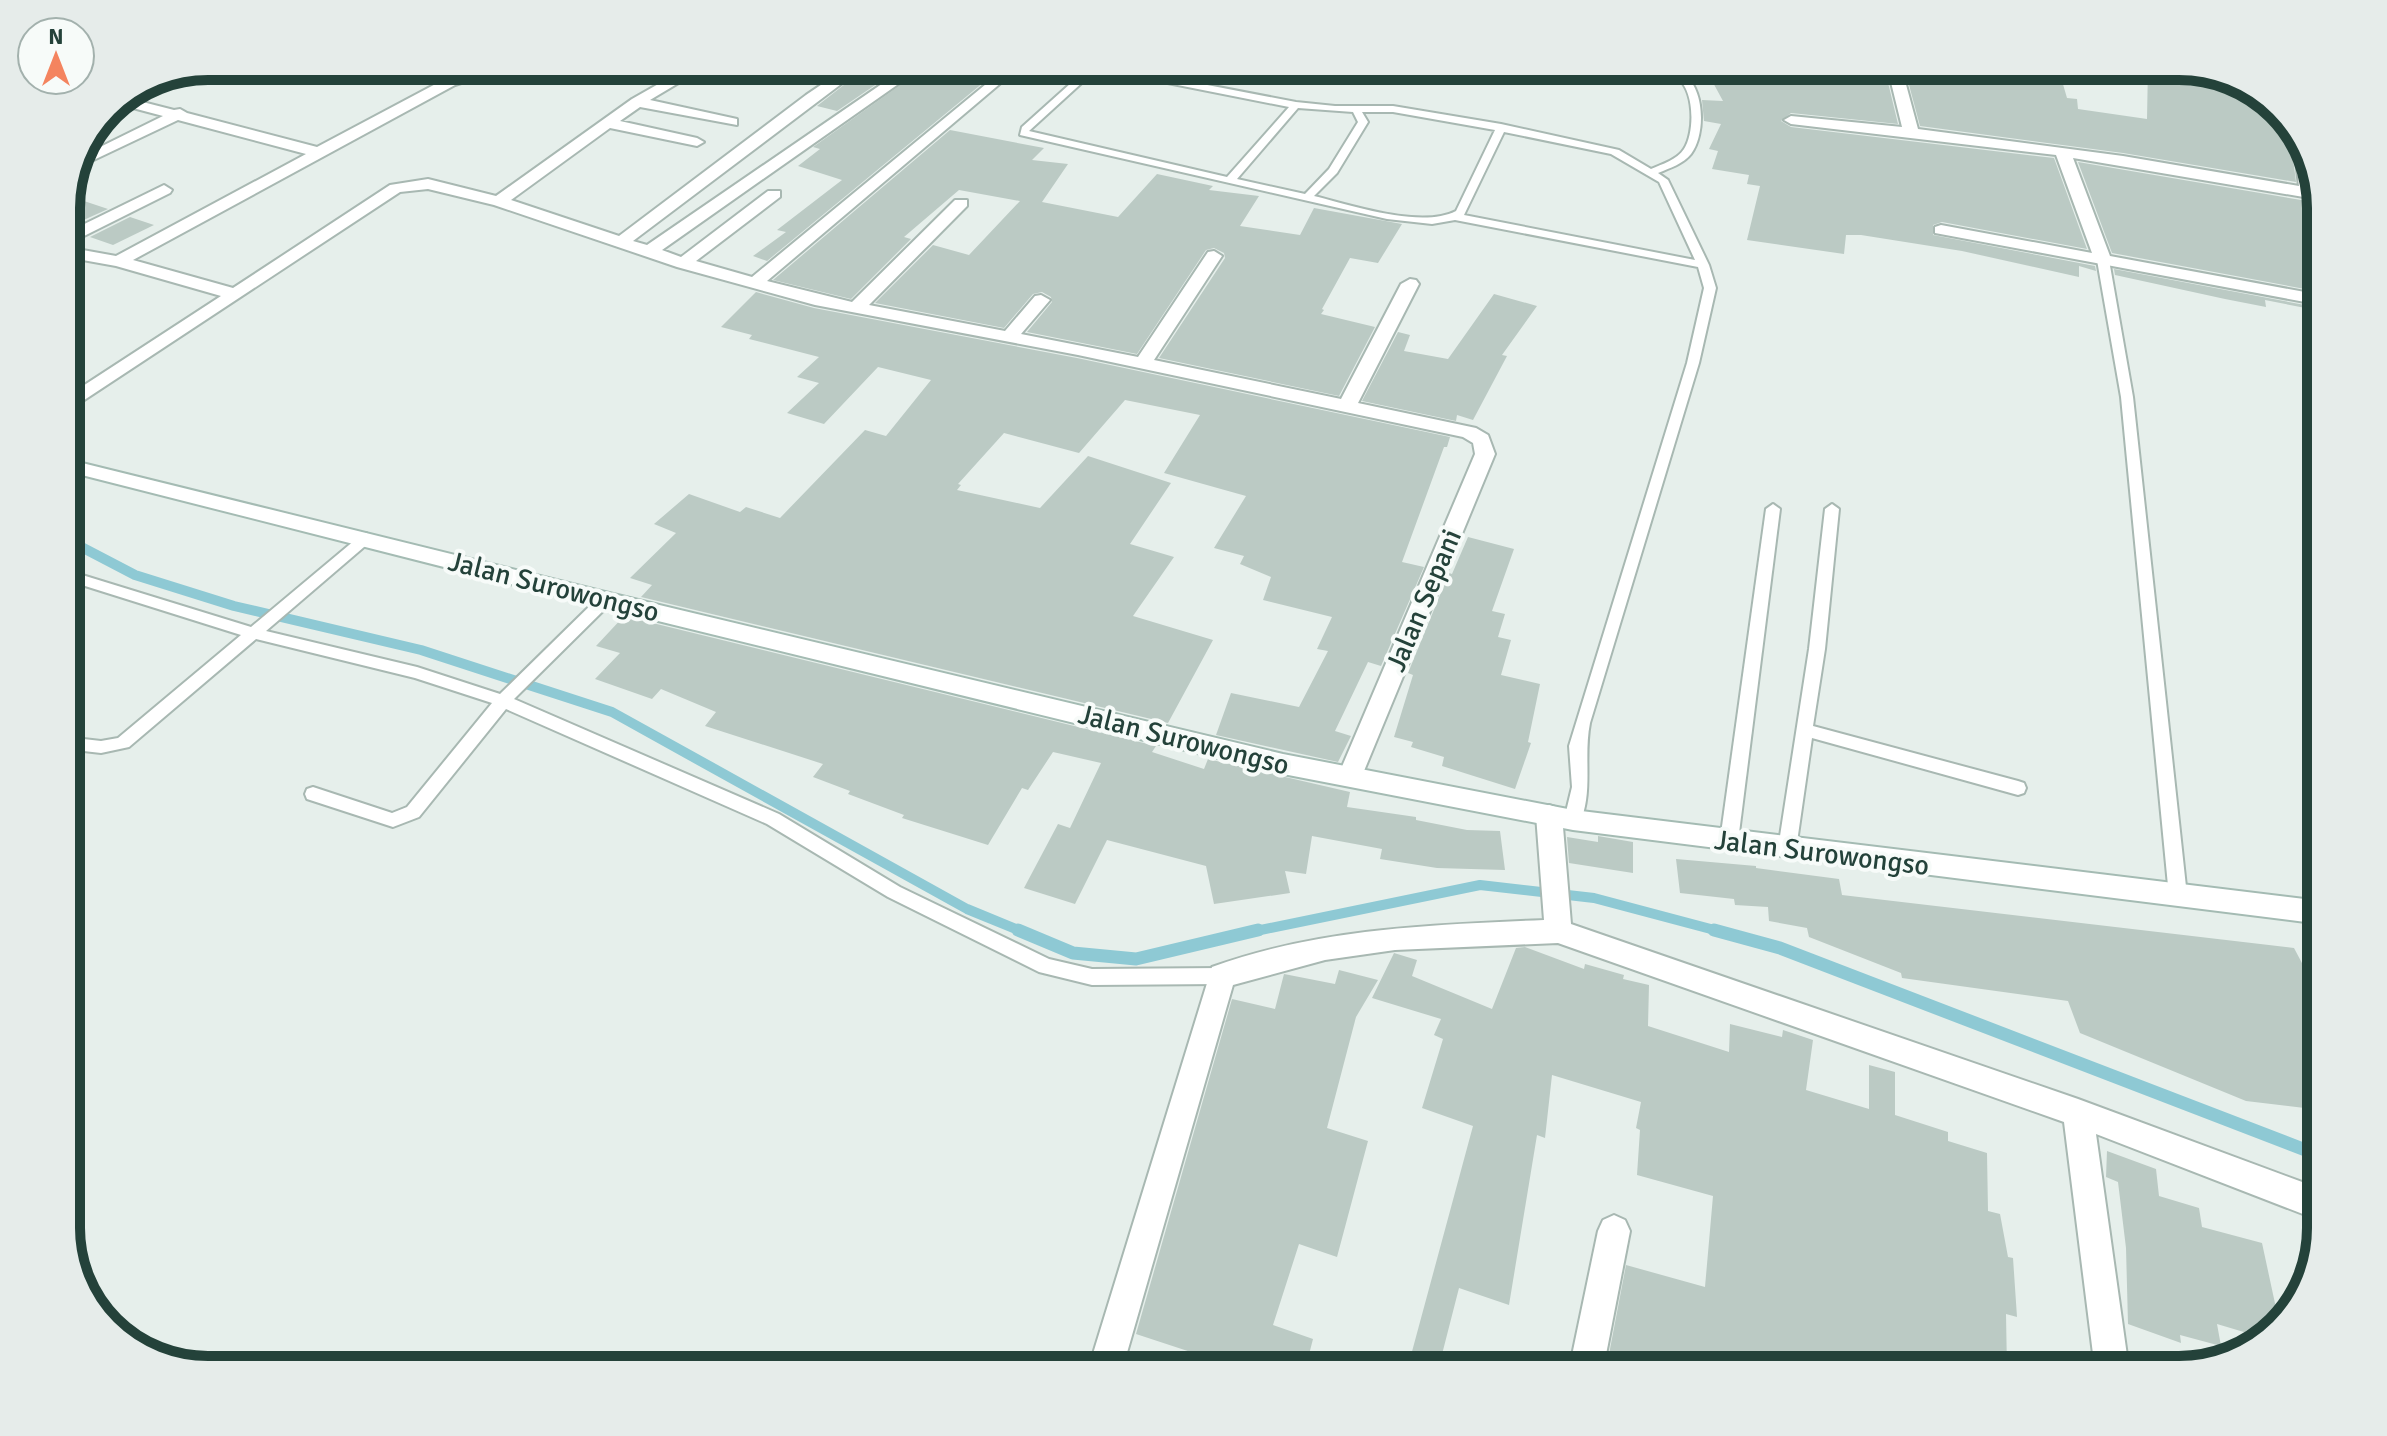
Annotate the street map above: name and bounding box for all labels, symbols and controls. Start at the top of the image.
north arrow [16,16,96,96]
text: N [48,23,64,50]
street label: Jalan Sepani [1379,524,1469,677]
street label: Jalan Surowongso [445,544,663,630]
street label: Jalan Surowongso [1075,697,1293,783]
street label: Jalan Surowongso [1713,823,1931,883]

